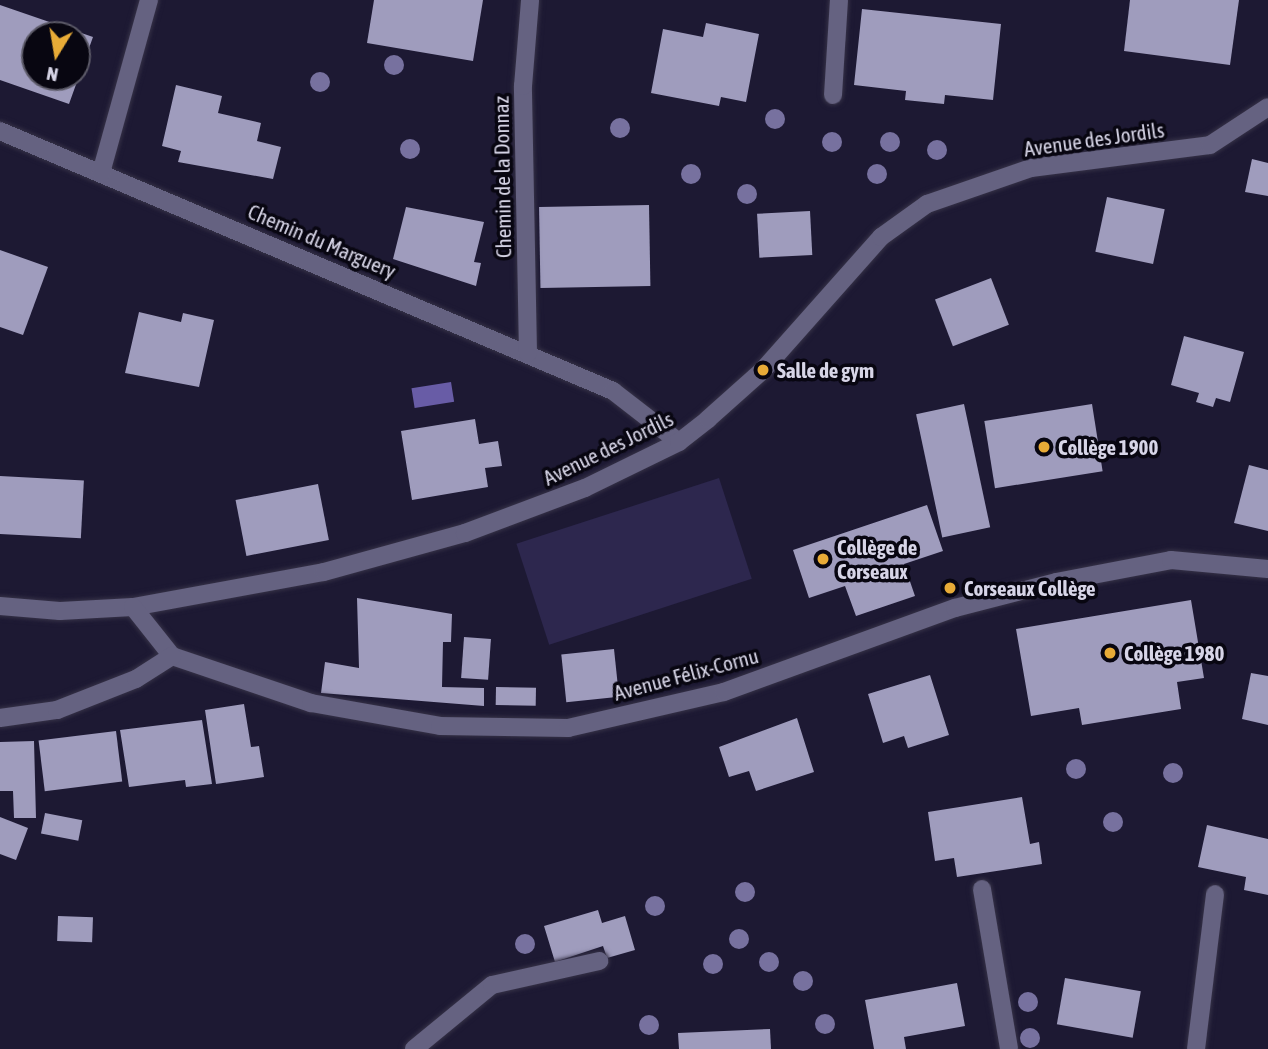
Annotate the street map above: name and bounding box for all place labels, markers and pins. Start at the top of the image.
place label: Salle de gym [777,357,874,383]
marker: Salle de gym [755,362,771,378]
place label: Collège 1900 [1058,434,1158,460]
marker: Collège 1900 [1036,439,1052,455]
place label: Collège de Corseaux [837,534,917,584]
marker: Collège de Corseaux [815,551,831,567]
place label: Corseaux Collège [964,575,1096,601]
marker: Corseaux Collège [942,580,958,596]
place label: Collège 1980 [1124,640,1224,666]
marker: Collège 1980 [1102,645,1118,661]

